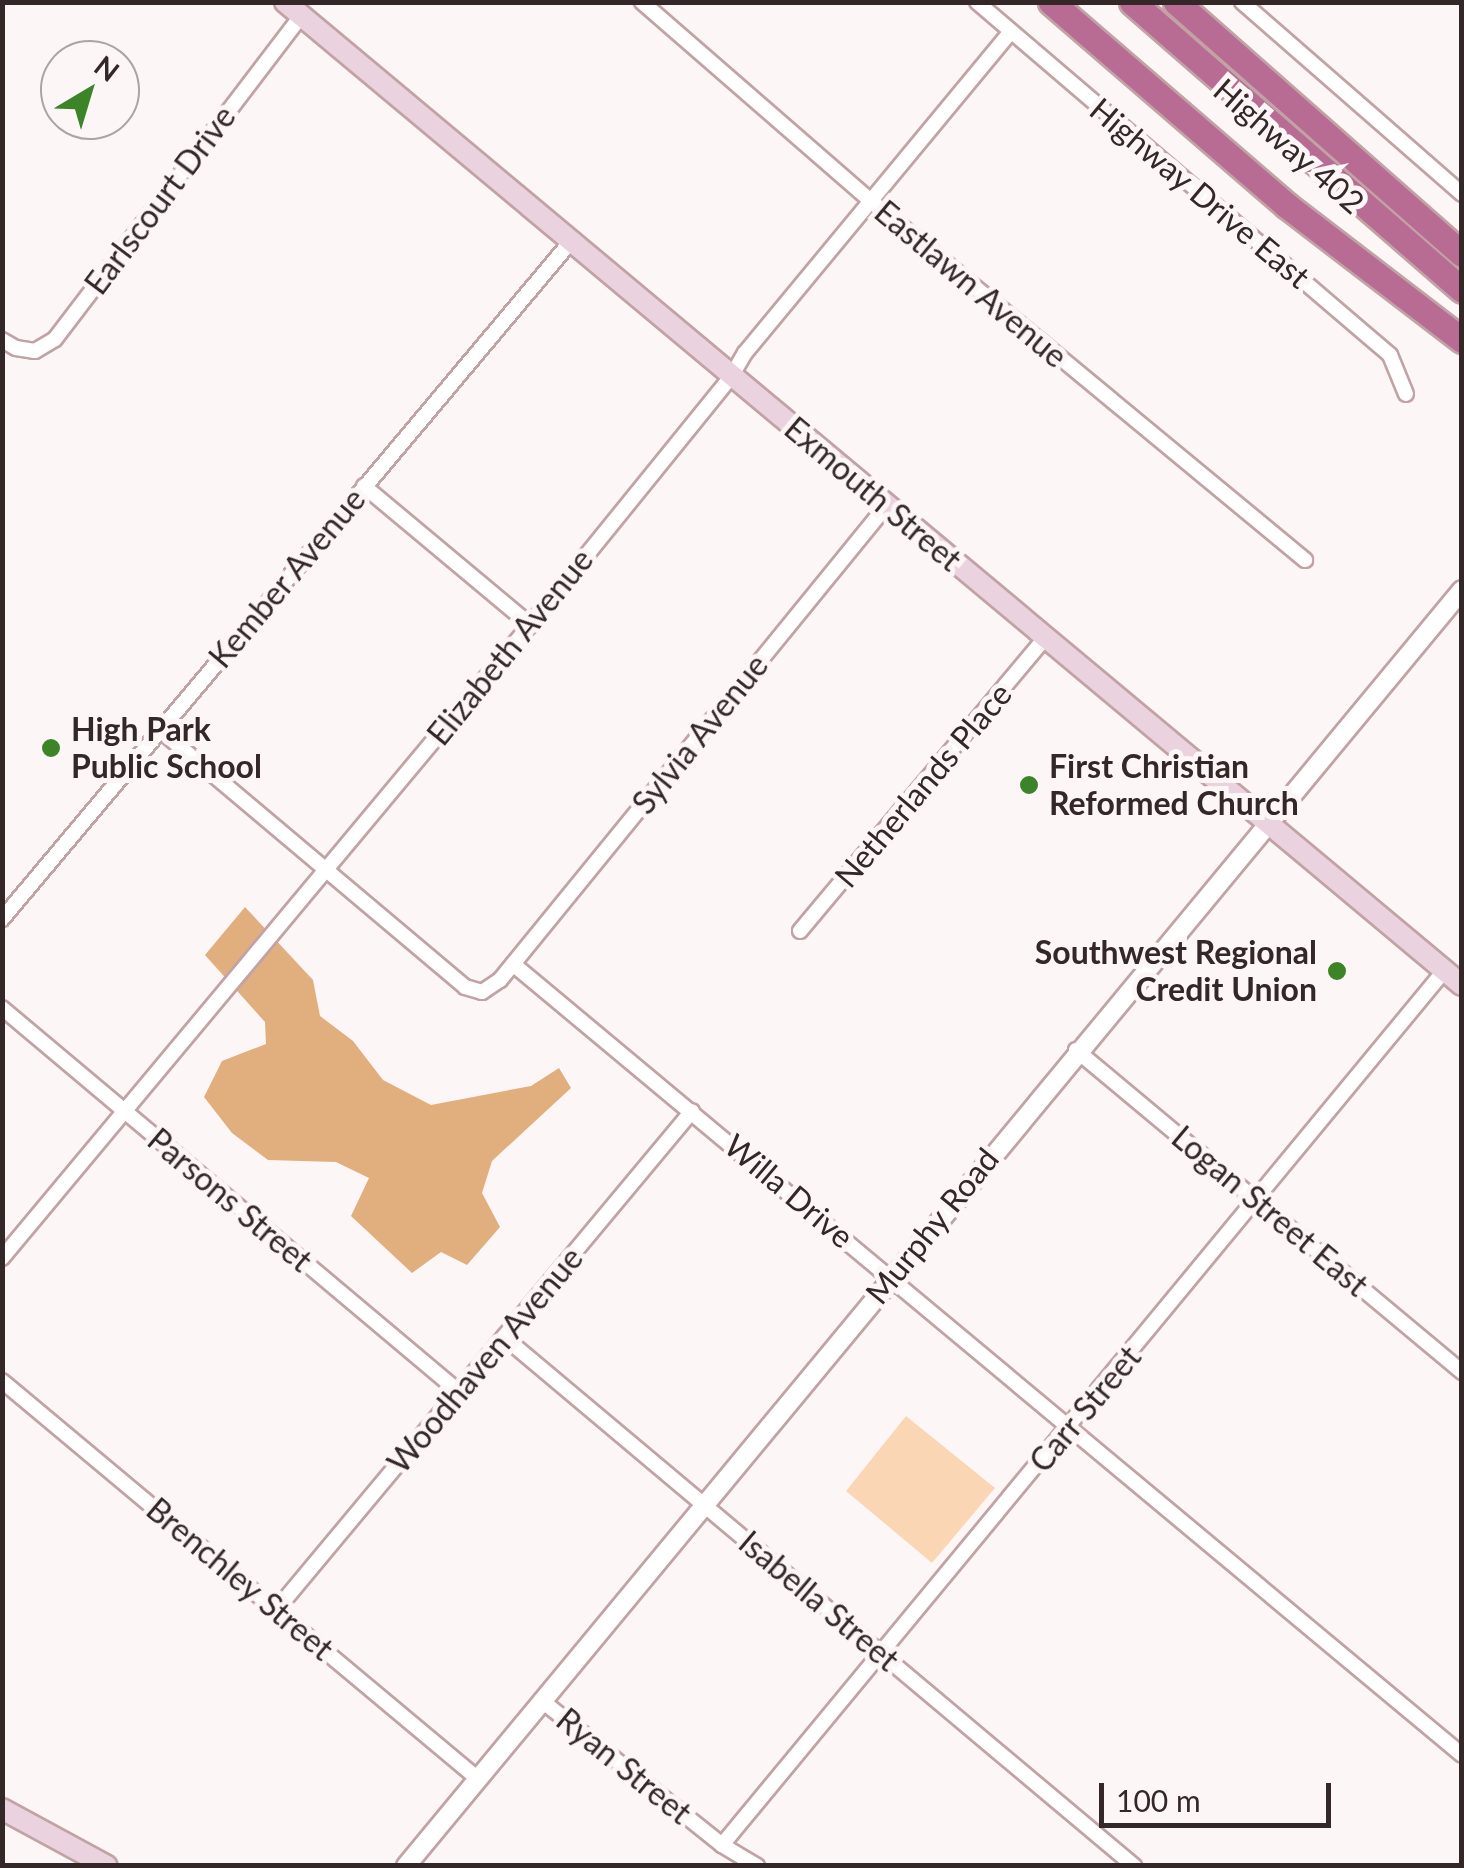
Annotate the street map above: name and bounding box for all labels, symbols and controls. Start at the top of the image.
north arrow [40,40,140,140]
text: N [88,48,126,88]
street label: Highway 402 [1206,70,1372,222]
street label: Highway Drive East [1082,90,1318,296]
street label: Earlscourt Drive [77,98,243,302]
street label: Eastlawn Avenue [867,192,1075,376]
street label: Exmouth Street [777,409,969,579]
street label: Kember Avenue [200,480,374,676]
street label: Elizabeth Avenue [419,541,601,753]
street label: Sylvia Avenue [624,646,776,822]
street label: Netherlands Place [827,675,1019,895]
place label: High Park Public School [71,711,262,786]
marker: High Park Public School [40,737,62,759]
place label: First Christian Reformed Church [1049,748,1299,823]
marker: First Christian Reformed Church [1018,774,1040,796]
place label: Southwest Regional Credit Union [1035,934,1317,1009]
marker: Southwest Regional Credit Union [1326,960,1348,982]
street label: Logan Street East [1164,1118,1376,1304]
street label: Parsons Street [140,1120,320,1280]
street label: Willa Drive [717,1126,861,1256]
street label: Murphy Road [857,1140,1007,1312]
street label: Woodhaven Avenue [379,1239,591,1481]
street label: Carr Street [1021,1338,1149,1480]
street label: Brenchley Street [139,1490,341,1668]
street label: Isabella Street [731,1523,907,1679]
street label: Ryan Street [549,1700,699,1832]
scale bar [1104,1763,1336,1825]
text: 100 m [1116,1782,1201,1818]

